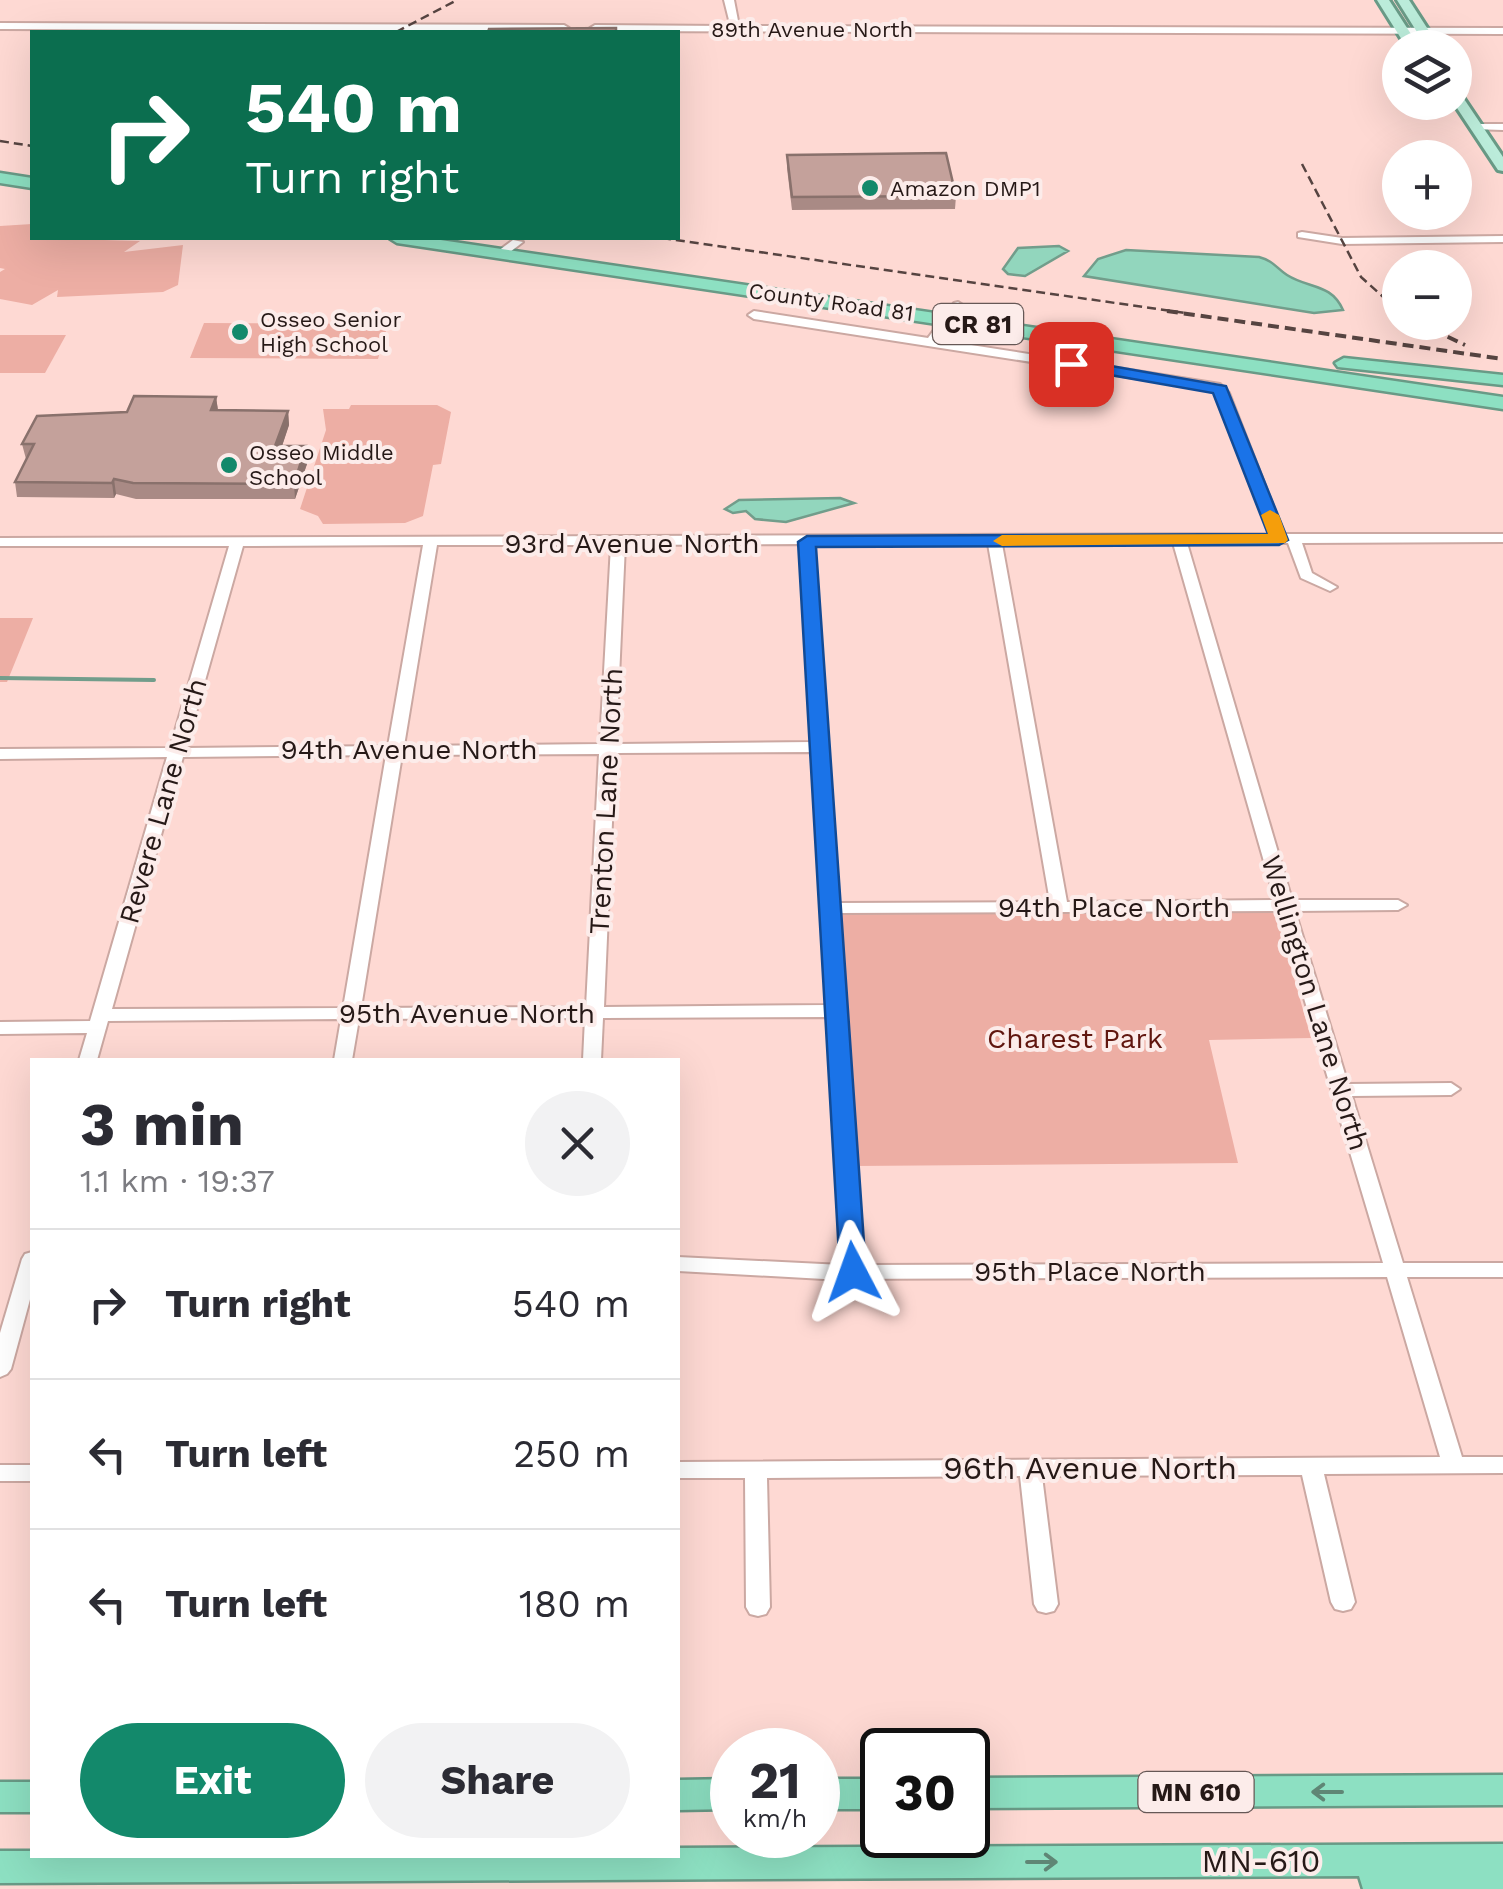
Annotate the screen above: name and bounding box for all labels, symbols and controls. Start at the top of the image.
street label: 89th Avenue North [711,17,913,42]
map controls [1382,30,1472,340]
button: layers [1382,30,1472,120]
text: 540 m [245,67,462,149]
icon: right [80,70,210,200]
button: + [1382,140,1472,230]
text: Turn right [245,151,459,204]
place label: Amazon DMP1 [890,176,1040,201]
marker: Amazon DMP1 [859,177,881,199]
button: − [1382,250,1472,340]
street label: County Road 81 [747,278,915,326]
road number: CR 81 [933,304,1023,344]
place label: Osseo Senior High School [260,307,402,357]
marker: Osseo Senior High School [229,321,251,343]
pin [1029,322,1114,407]
icon: arrive [1044,337,1099,392]
place label: Osseo Middle School [249,440,394,490]
marker: Osseo Middle School [218,454,240,476]
street label: 93rd Avenue North [504,527,760,560]
street label: Trenton Lane North [583,667,629,935]
street label: Revere Lane North [112,675,214,927]
street label: 94th Avenue North [280,733,538,766]
street label: Wellington Lane North [1254,852,1376,1154]
street label: 94th Place North [998,891,1230,924]
street label: 95th Avenue North [339,997,595,1030]
park label: Charest Park [987,1022,1163,1055]
text: 3 min [80,1089,244,1160]
button: close [525,1091,630,1196]
text: 1.1 km · 19:37 [80,1162,275,1200]
position arrow [801,1220,905,1324]
street label: 95th Place North [974,1255,1206,1288]
icon: right [80,1277,135,1332]
text: Turn right [165,1282,351,1326]
text: 540 m [512,1282,630,1326]
icon: left [80,1427,135,1482]
text: Turn left [165,1432,327,1476]
text: 250 m [513,1432,630,1476]
street label: 96th Avenue North [943,1449,1237,1487]
icon: left [80,1577,135,1632]
text: Turn left [165,1582,327,1626]
text: 180 m [519,1582,630,1626]
button: Exit [80,1723,345,1838]
button: Share [365,1723,630,1838]
speed limit sign: 30 [860,1728,990,1858]
text: 21 [749,1751,801,1810]
road number: MN 610 [1138,1772,1254,1812]
one-way arrow [1312,1782,1344,1802]
text: km/h [743,1804,807,1833]
street label: MN-610 [1202,1842,1320,1880]
one-way arrow [1026,1852,1058,1872]

